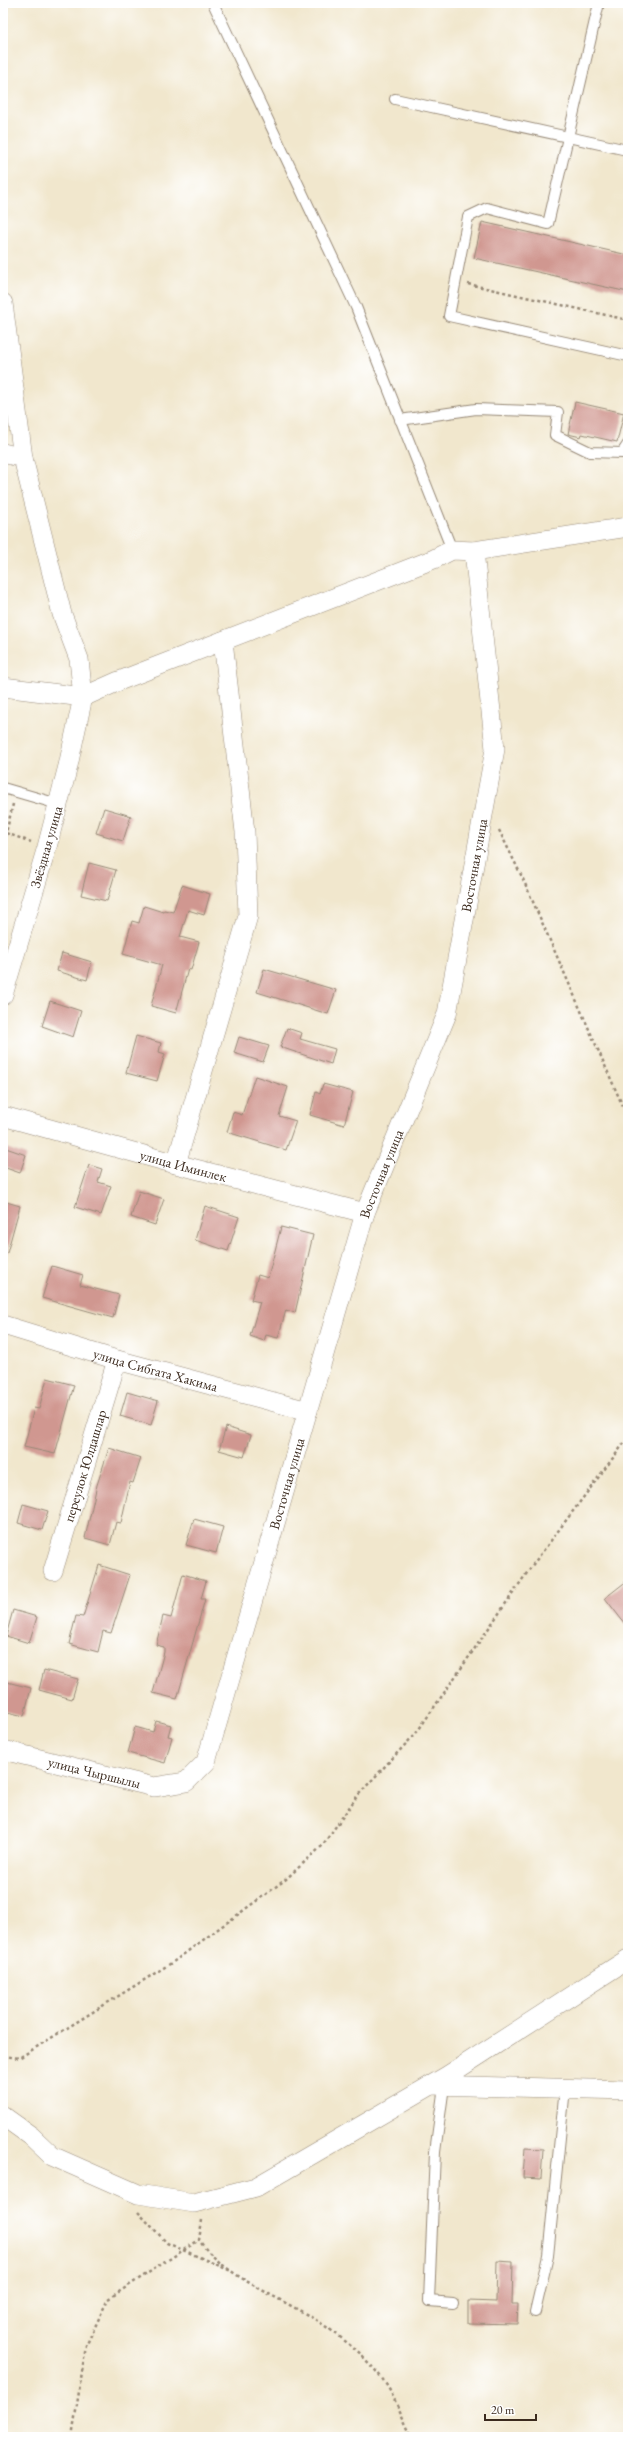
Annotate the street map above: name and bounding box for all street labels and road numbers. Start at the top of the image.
street label: Звёздная улица [26,803,66,890]
street label: Восточная улица [457,817,491,913]
street label: Восточная улица [355,1126,408,1220]
street label: улица Иминлек [138,1145,229,1186]
street label: улица Сибгата Хакима [91,1344,220,1396]
street label: переулок Юлдашлар [59,1407,110,1524]
street label: Восточная улица [265,1435,309,1531]
street label: улица Чыршылы [46,1752,143,1792]

